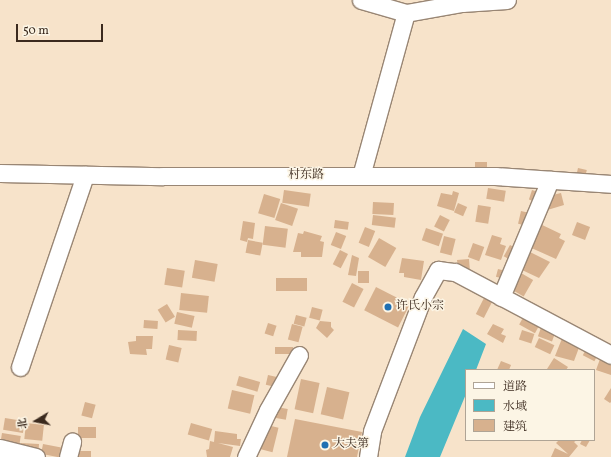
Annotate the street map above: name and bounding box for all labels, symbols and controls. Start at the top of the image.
scale bar [18,16,105,42]
text: 50 m [23,23,49,39]
street label: 村东路 [288,169,324,183]
place label: 许氏小宗 [396,300,444,314]
marker: 许氏小宗 [383,302,393,312]
legend [465,369,595,441]
text: 道路 [503,379,527,395]
text: 水域 [503,399,527,415]
north arrow [16,401,56,441]
text: 北 [15,416,32,430]
text: 建筑 [503,419,527,435]
place label: 大夫第 [333,438,369,452]
marker: 大夫第 [320,440,330,450]

